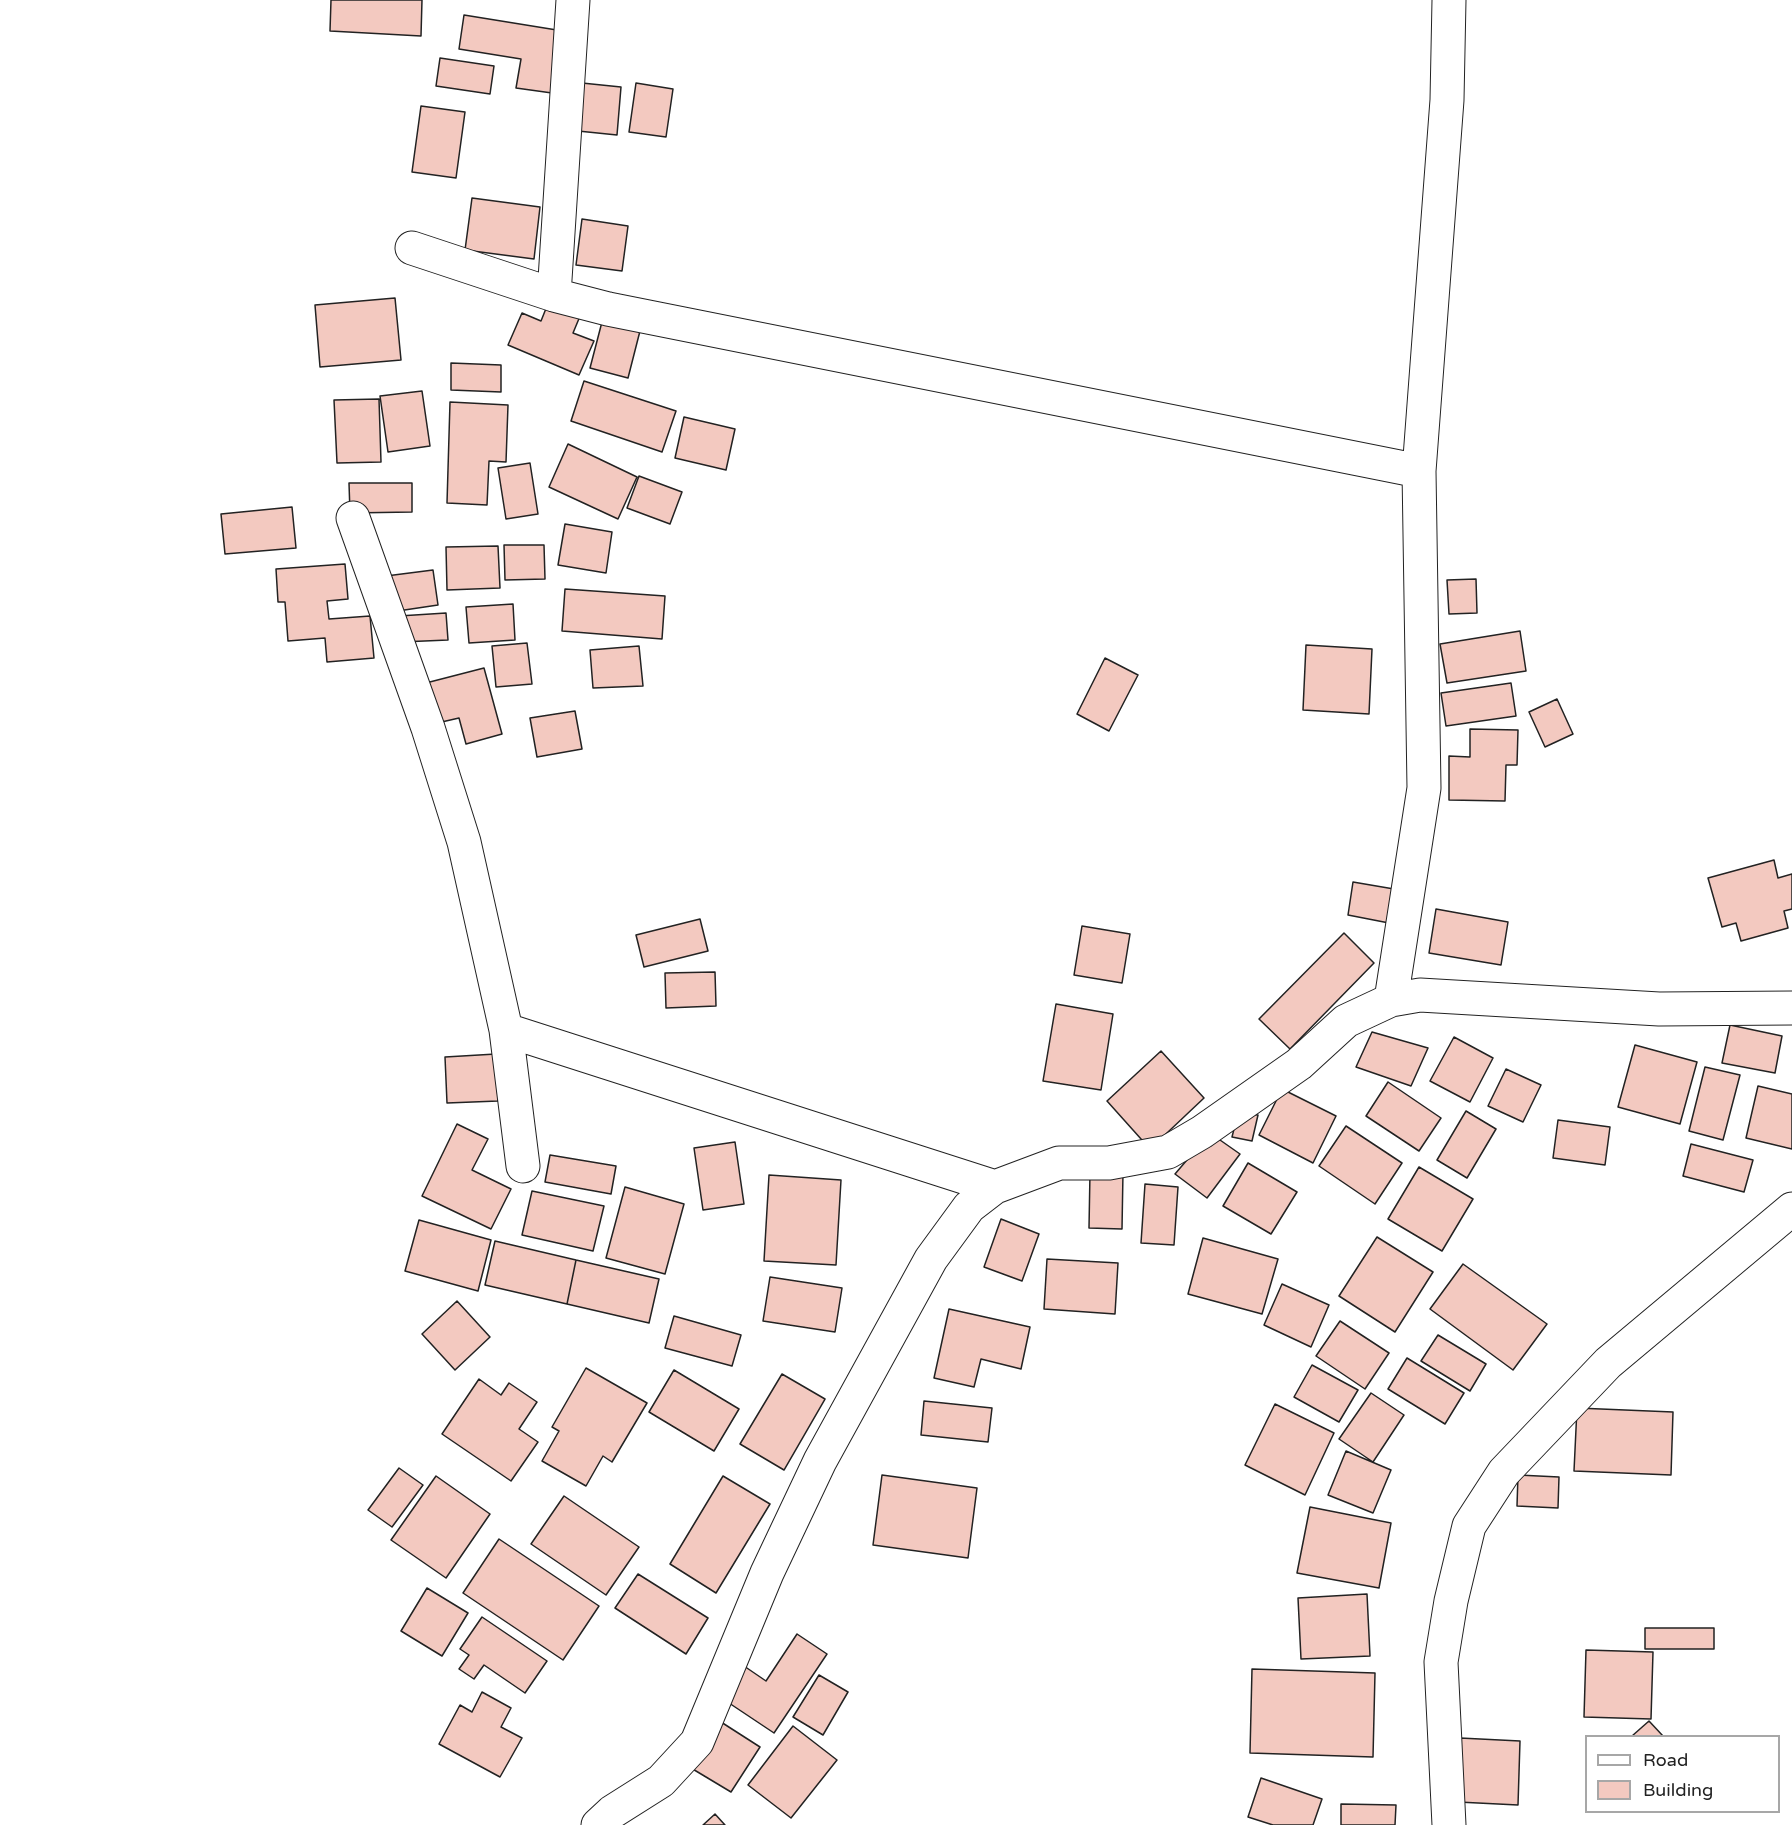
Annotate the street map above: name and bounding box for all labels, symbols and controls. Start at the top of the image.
legend [1585,1735,1780,1813]
text: Road [1643,1749,1688,1771]
text: Building [1643,1779,1713,1801]

